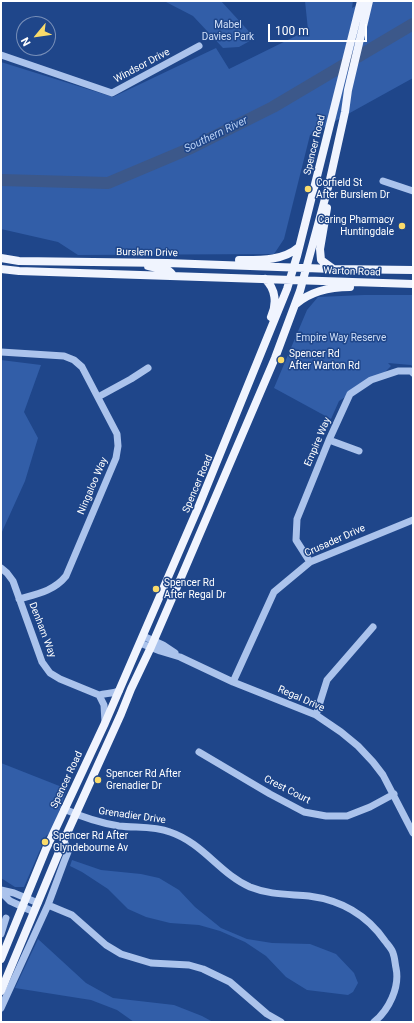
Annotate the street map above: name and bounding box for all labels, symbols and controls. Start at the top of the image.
north arrow [16,16,56,56]
scale bar [270,16,369,42]
park label: Mabel Davies Park [202,19,254,42]
text: 100 m [275,24,309,38]
text: N [18,35,34,48]
street label: Windsor Drive [112,46,172,86]
water label: Southern River [182,114,250,156]
street label: Spencer Road [302,114,328,176]
place label: Corfield St After Burslem Dr [316,177,390,200]
marker: Corfield St After Burslem Dr [303,184,313,194]
place label: Caring Pharmacy Huntingdale [318,214,394,238]
marker: Caring Pharmacy Huntingdale [397,221,407,231]
street label: Burslem Drive [116,246,178,260]
street label: Warton Road [323,265,381,279]
park label: Empire Way Reserve [296,332,386,344]
place label: Spencer Rd After Warton Rd [289,348,360,372]
marker: Spencer Rd After Warton Rd [276,355,286,365]
street label: Empire Way [302,416,334,468]
street label: Spencer Road [180,453,216,515]
street label: Ningaloo Way [76,455,110,517]
street label: Crusader Drive [303,522,367,560]
place label: Spencer Rd After Regal Dr [164,577,226,600]
marker: Spencer Rd After Regal Dr [151,584,161,594]
street label: Denham Way [26,601,58,659]
street label: Regal Drive [276,683,326,715]
street label: Spencer Road [49,749,85,811]
place label: Spencer Rd After Grenadier Dr [106,768,181,792]
street label: Crest Court [262,773,312,807]
marker: Spencer Rd After Grenadier Dr [93,775,103,785]
street label: Grenadier Drive [97,805,167,827]
place label: Spencer Rd After Glyndebourne Av [53,830,128,854]
marker: Spencer Rd After Glyndebourne Av [40,837,50,847]

